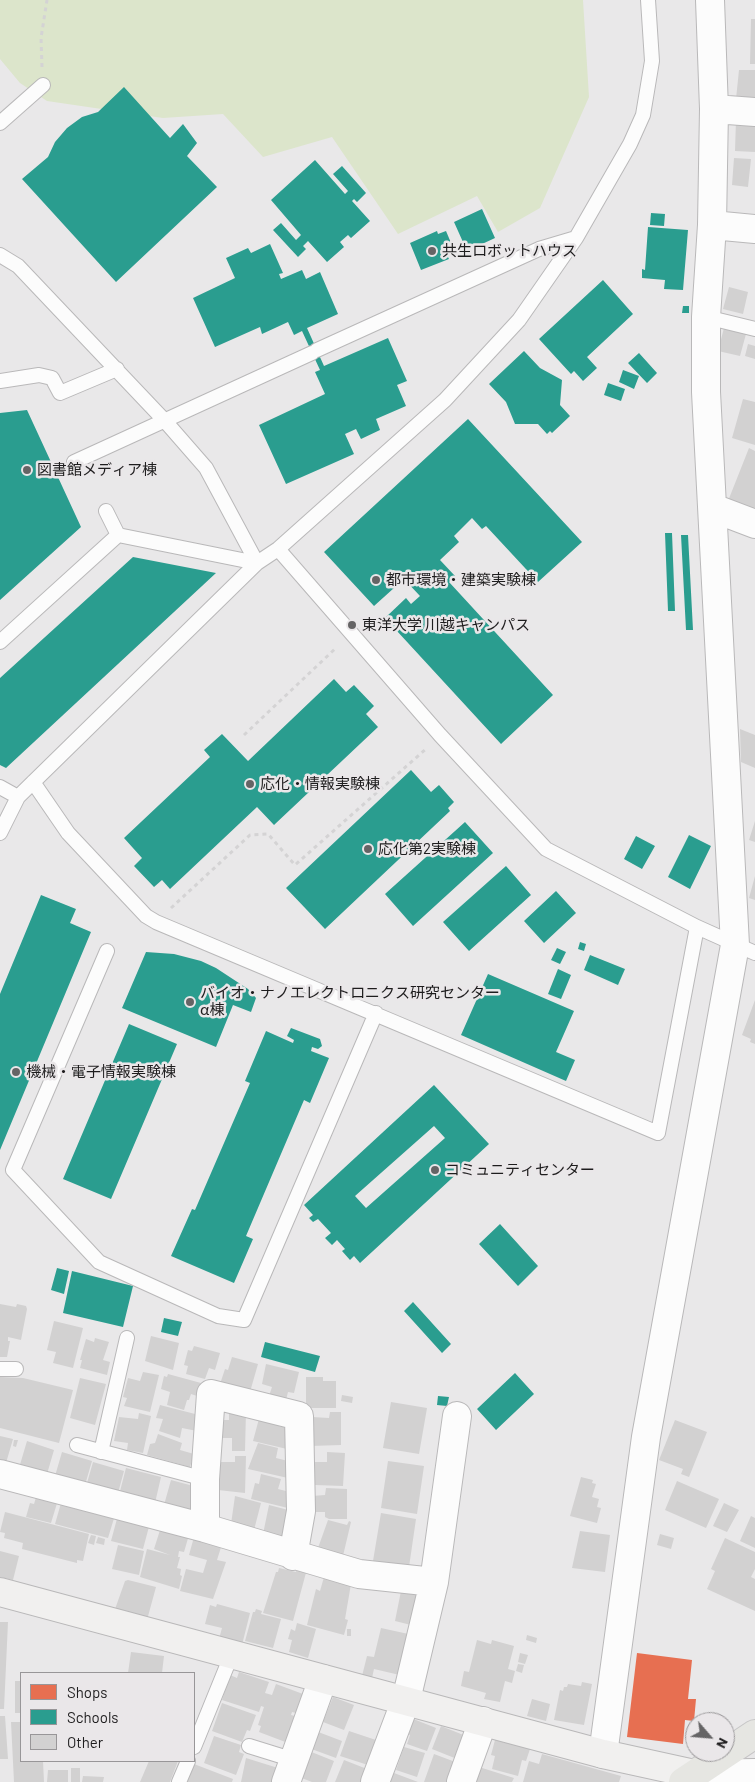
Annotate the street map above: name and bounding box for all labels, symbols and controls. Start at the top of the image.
place label: 共生ロボットハウス [442,242,577,260]
marker: 共生ロボットハウス [426,245,438,257]
place label: 図書館メディア棟 [37,461,157,479]
marker: 図書館メディア棟 [21,464,33,476]
place label: 都市環境・建築実験棟 [386,571,536,589]
marker: 都市環境・建築実験棟 [370,574,382,586]
place label: 東洋大学 川越キャンパス [362,616,530,634]
marker: 東洋大学 川越キャンパス [346,619,358,631]
place label: 応化・情報実験棟 [260,775,380,793]
marker: 応化・情報実験棟 [244,778,256,790]
place label: 応化第2実験棟 [378,840,476,858]
marker: 応化第2実験棟 [362,843,374,855]
place label: バイオ・ナノエレクトロニクス研究センター α棟 [200,984,500,1019]
marker: バイオ・ナノエレクトロニクス研究センター α棟 [184,996,196,1008]
place label: 機械・電子情報実験棟 [26,1063,176,1081]
marker: 機械・電子情報実験棟 [10,1066,22,1078]
place label: コミュニティセンター [445,1161,595,1179]
marker: コミュニティセンター [429,1164,441,1176]
legend [20,1672,195,1762]
text: Shops [67,1683,107,1701]
text: Schools [67,1708,119,1726]
north arrow [685,1712,735,1762]
text: Other [67,1733,103,1751]
text: N [713,1736,733,1752]

